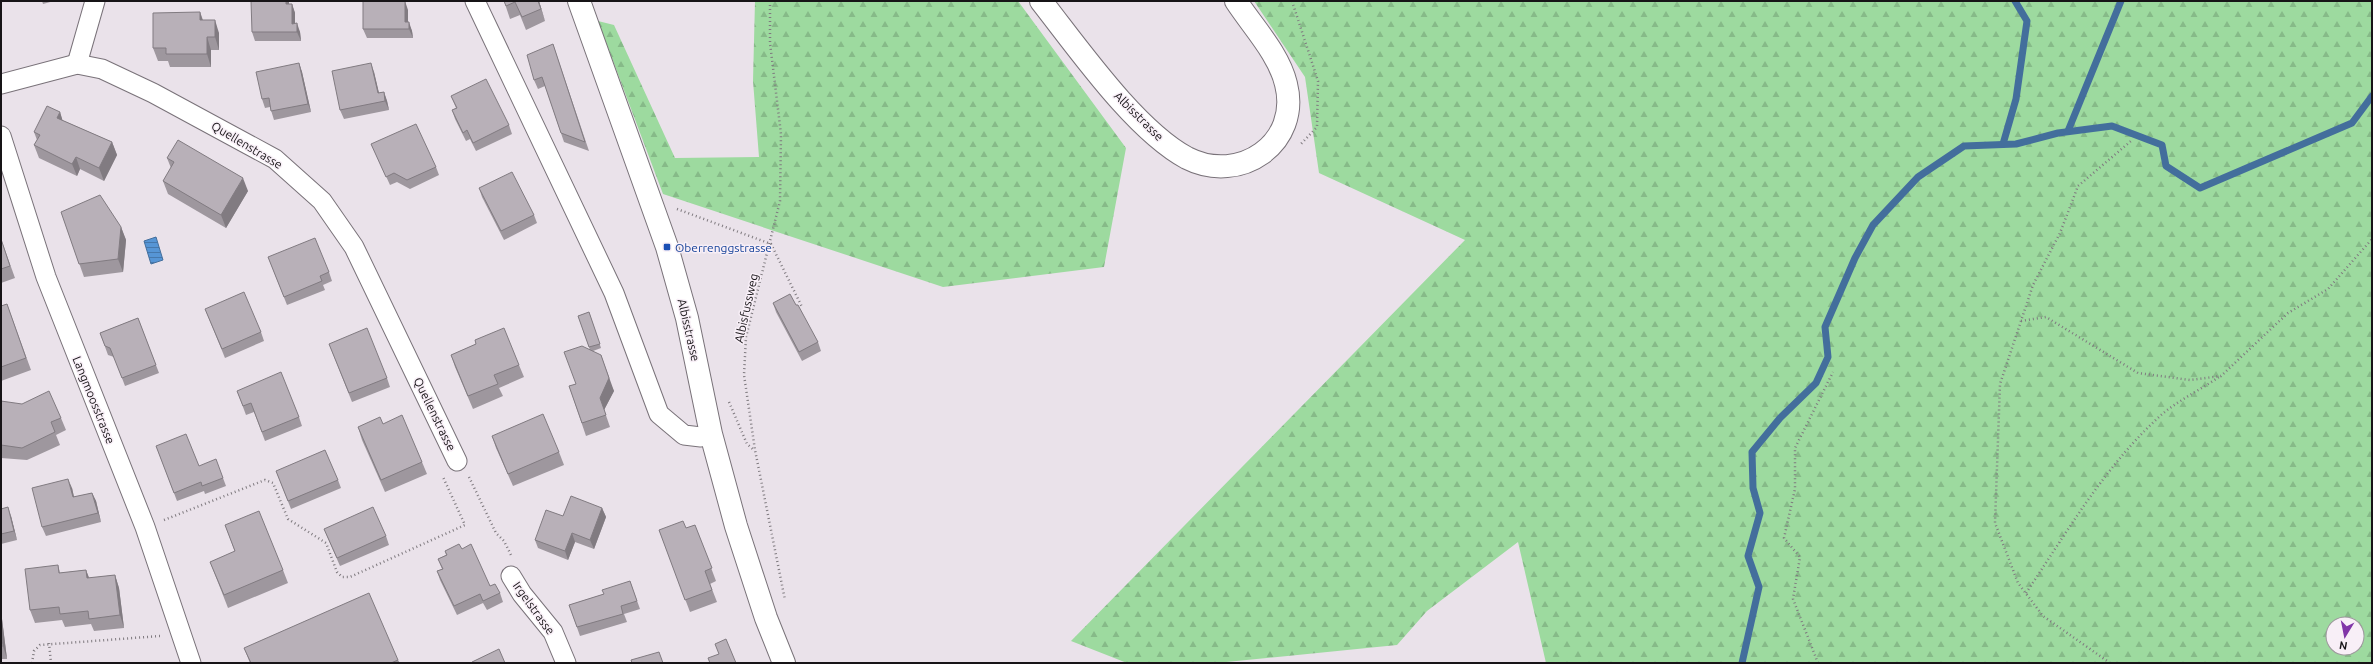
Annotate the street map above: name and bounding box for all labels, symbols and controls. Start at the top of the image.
street label: Albisstrasse [1112,89,1166,143]
street label: Quellenstrasse [209,119,285,171]
place label: Oberrenggstrasse [675,241,772,254]
marker: Oberrenggstrasse [662,242,672,252]
street label: Albisfussweg [732,272,760,344]
street label: Albisstrasse [675,297,703,363]
street label: Langmoosstrasse [70,354,118,446]
street label: Quellenstrasse [412,375,458,453]
street label: Irgelstrasse [511,579,557,637]
north arrow [2325,616,2365,656]
text: N [2338,639,2348,652]

